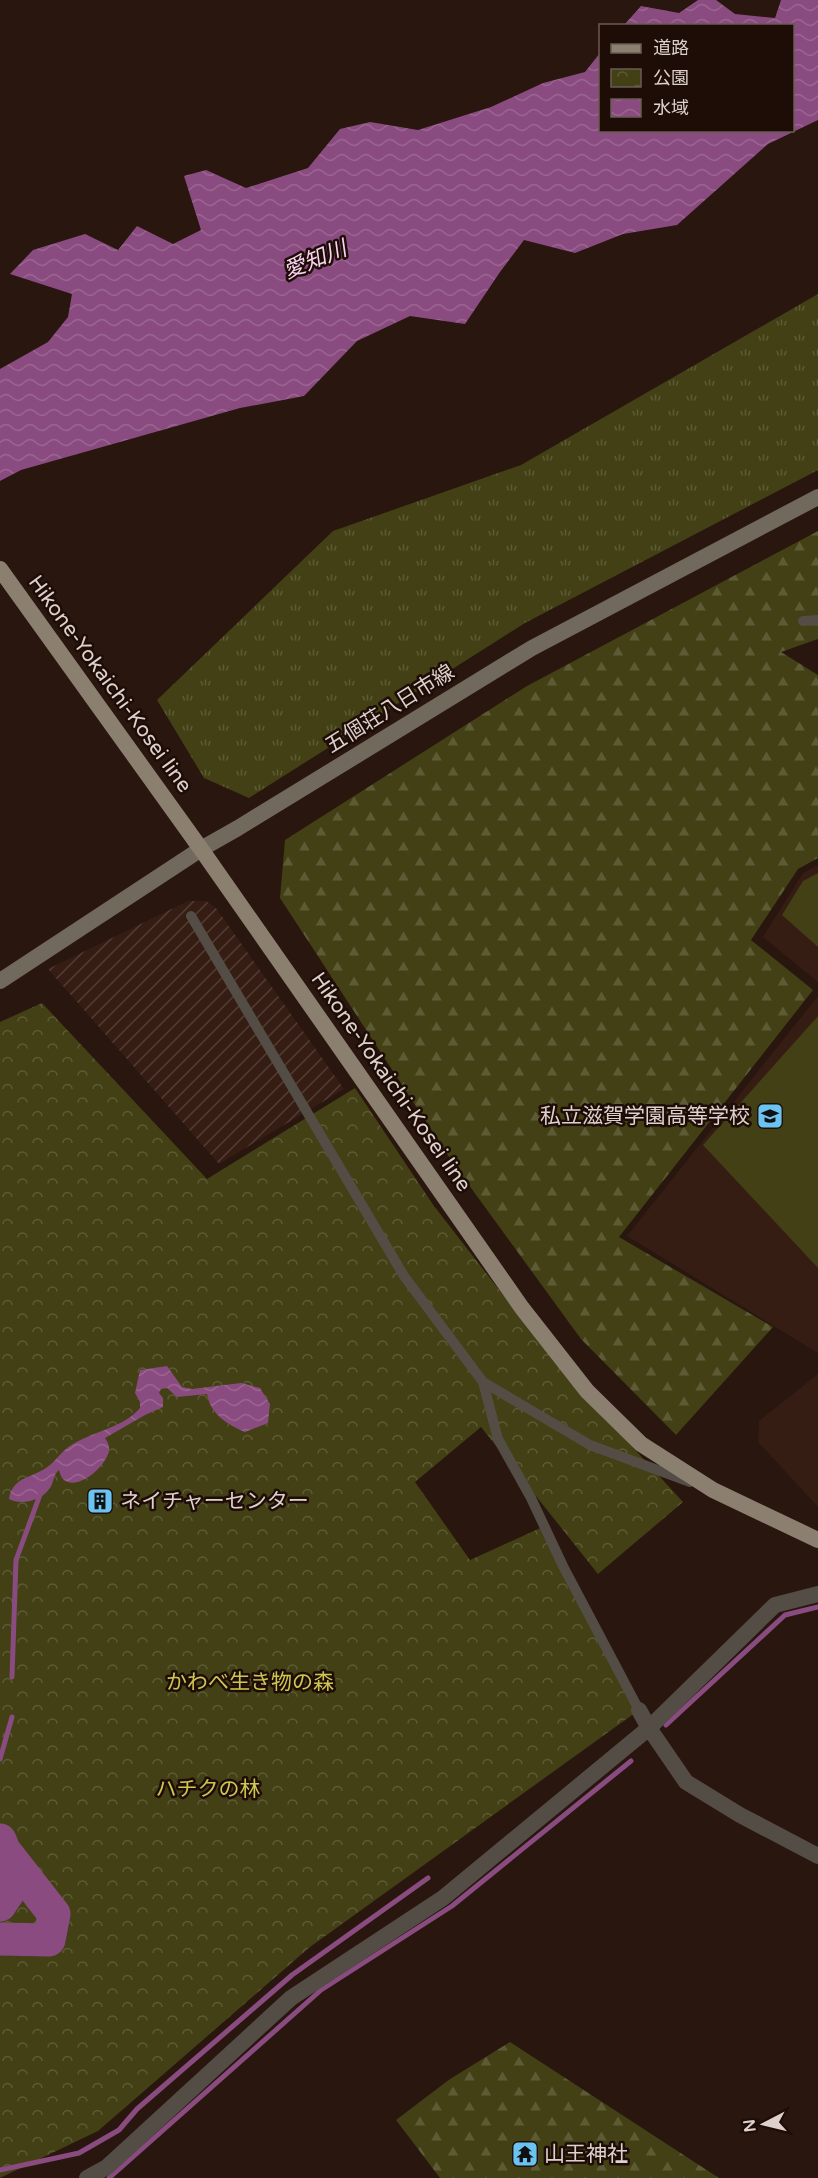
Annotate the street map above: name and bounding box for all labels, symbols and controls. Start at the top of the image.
legend [599,24,794,132]
text: 道路 [653,37,689,59]
text: 公園 [653,67,689,89]
text: 水域 [653,97,689,119]
water label: 愛知川 [280,235,352,284]
street label: Hikone-Yokaichi-Kosei line [23,571,197,797]
street label: 五個荘八日市線 [321,659,459,759]
street label: Hikone-Yokaichi-Kosei line [306,968,476,1197]
school or university icon: 私立滋賀学園高等学校 [755,1101,785,1131]
place label: 私立滋賀学園高等学校 [540,1104,750,1129]
building icon: ネイチャーセンター [85,1486,115,1516]
place label: ネイチャーセンター [120,1489,309,1514]
park label: かわべ生き物の森 [166,1670,334,1695]
park label: ハチクの林 [156,1777,261,1802]
north arrow [734,2094,794,2154]
text: N [739,2118,761,2133]
temple icon: 山王神社 [510,2139,540,2169]
place label: 山王神社 [544,2142,628,2167]

